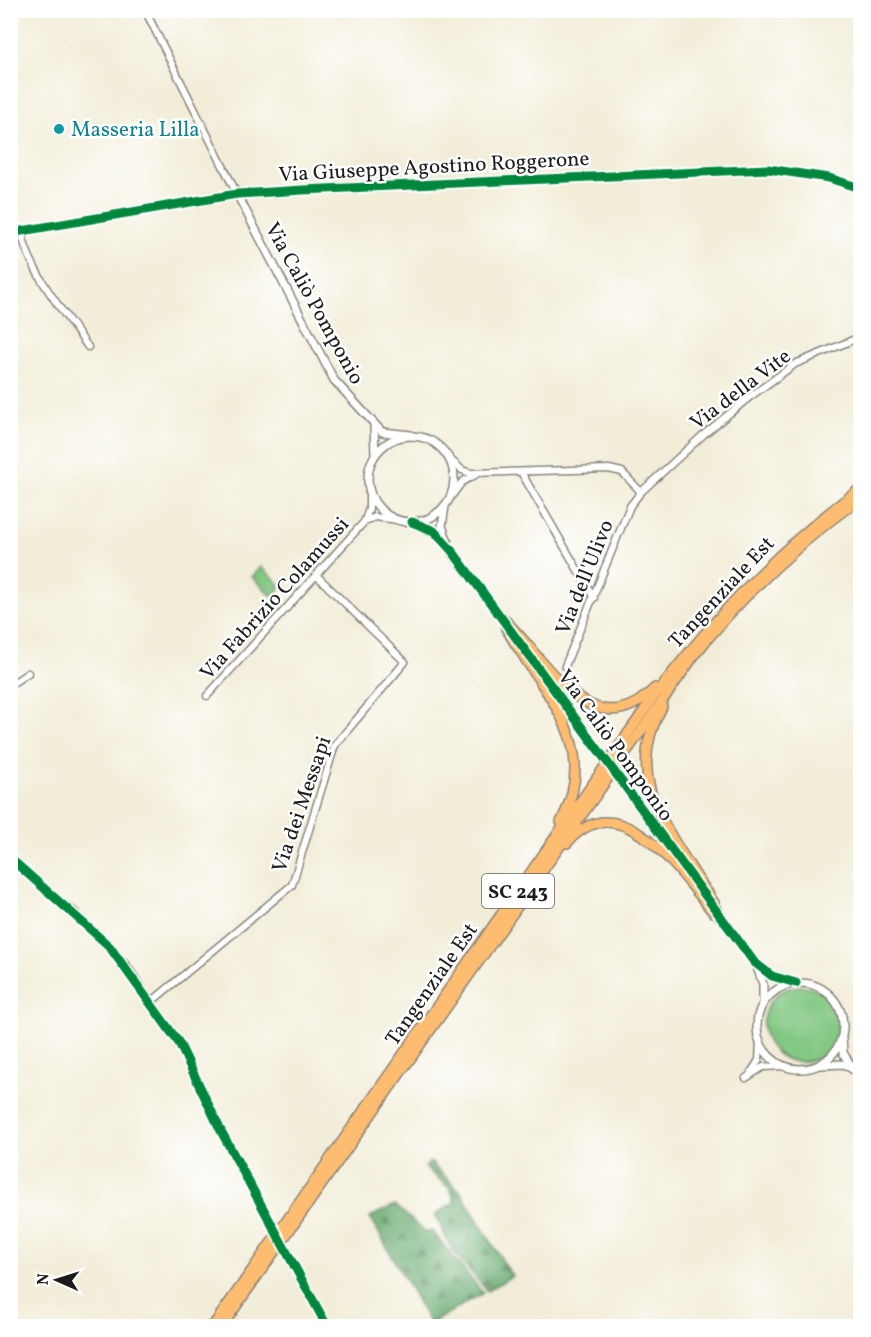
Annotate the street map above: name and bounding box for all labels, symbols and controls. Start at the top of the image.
place label: Masseria Lilla [71,116,200,145]
marker: Masseria Lilla [52,122,66,136]
street label: Via Giuseppe Agostino Roggerone [278,145,590,190]
street label: Via Caliò Pomponio [257,217,370,390]
street label: Via della Vite [684,343,797,438]
street label: Via Fabrizio Colamussi [194,511,356,687]
street label: Via dell'Ulivo [549,516,622,639]
street label: Tangenziale Est [662,530,782,656]
street label: Via Caliò Pomponio [550,664,680,828]
street label: Via dei Messapi [266,732,339,877]
road number: SC 243 [482,874,554,908]
street label: Tangenziale Est [379,918,485,1052]
north arrow [27,1250,87,1310]
text: N [33,1273,55,1286]

